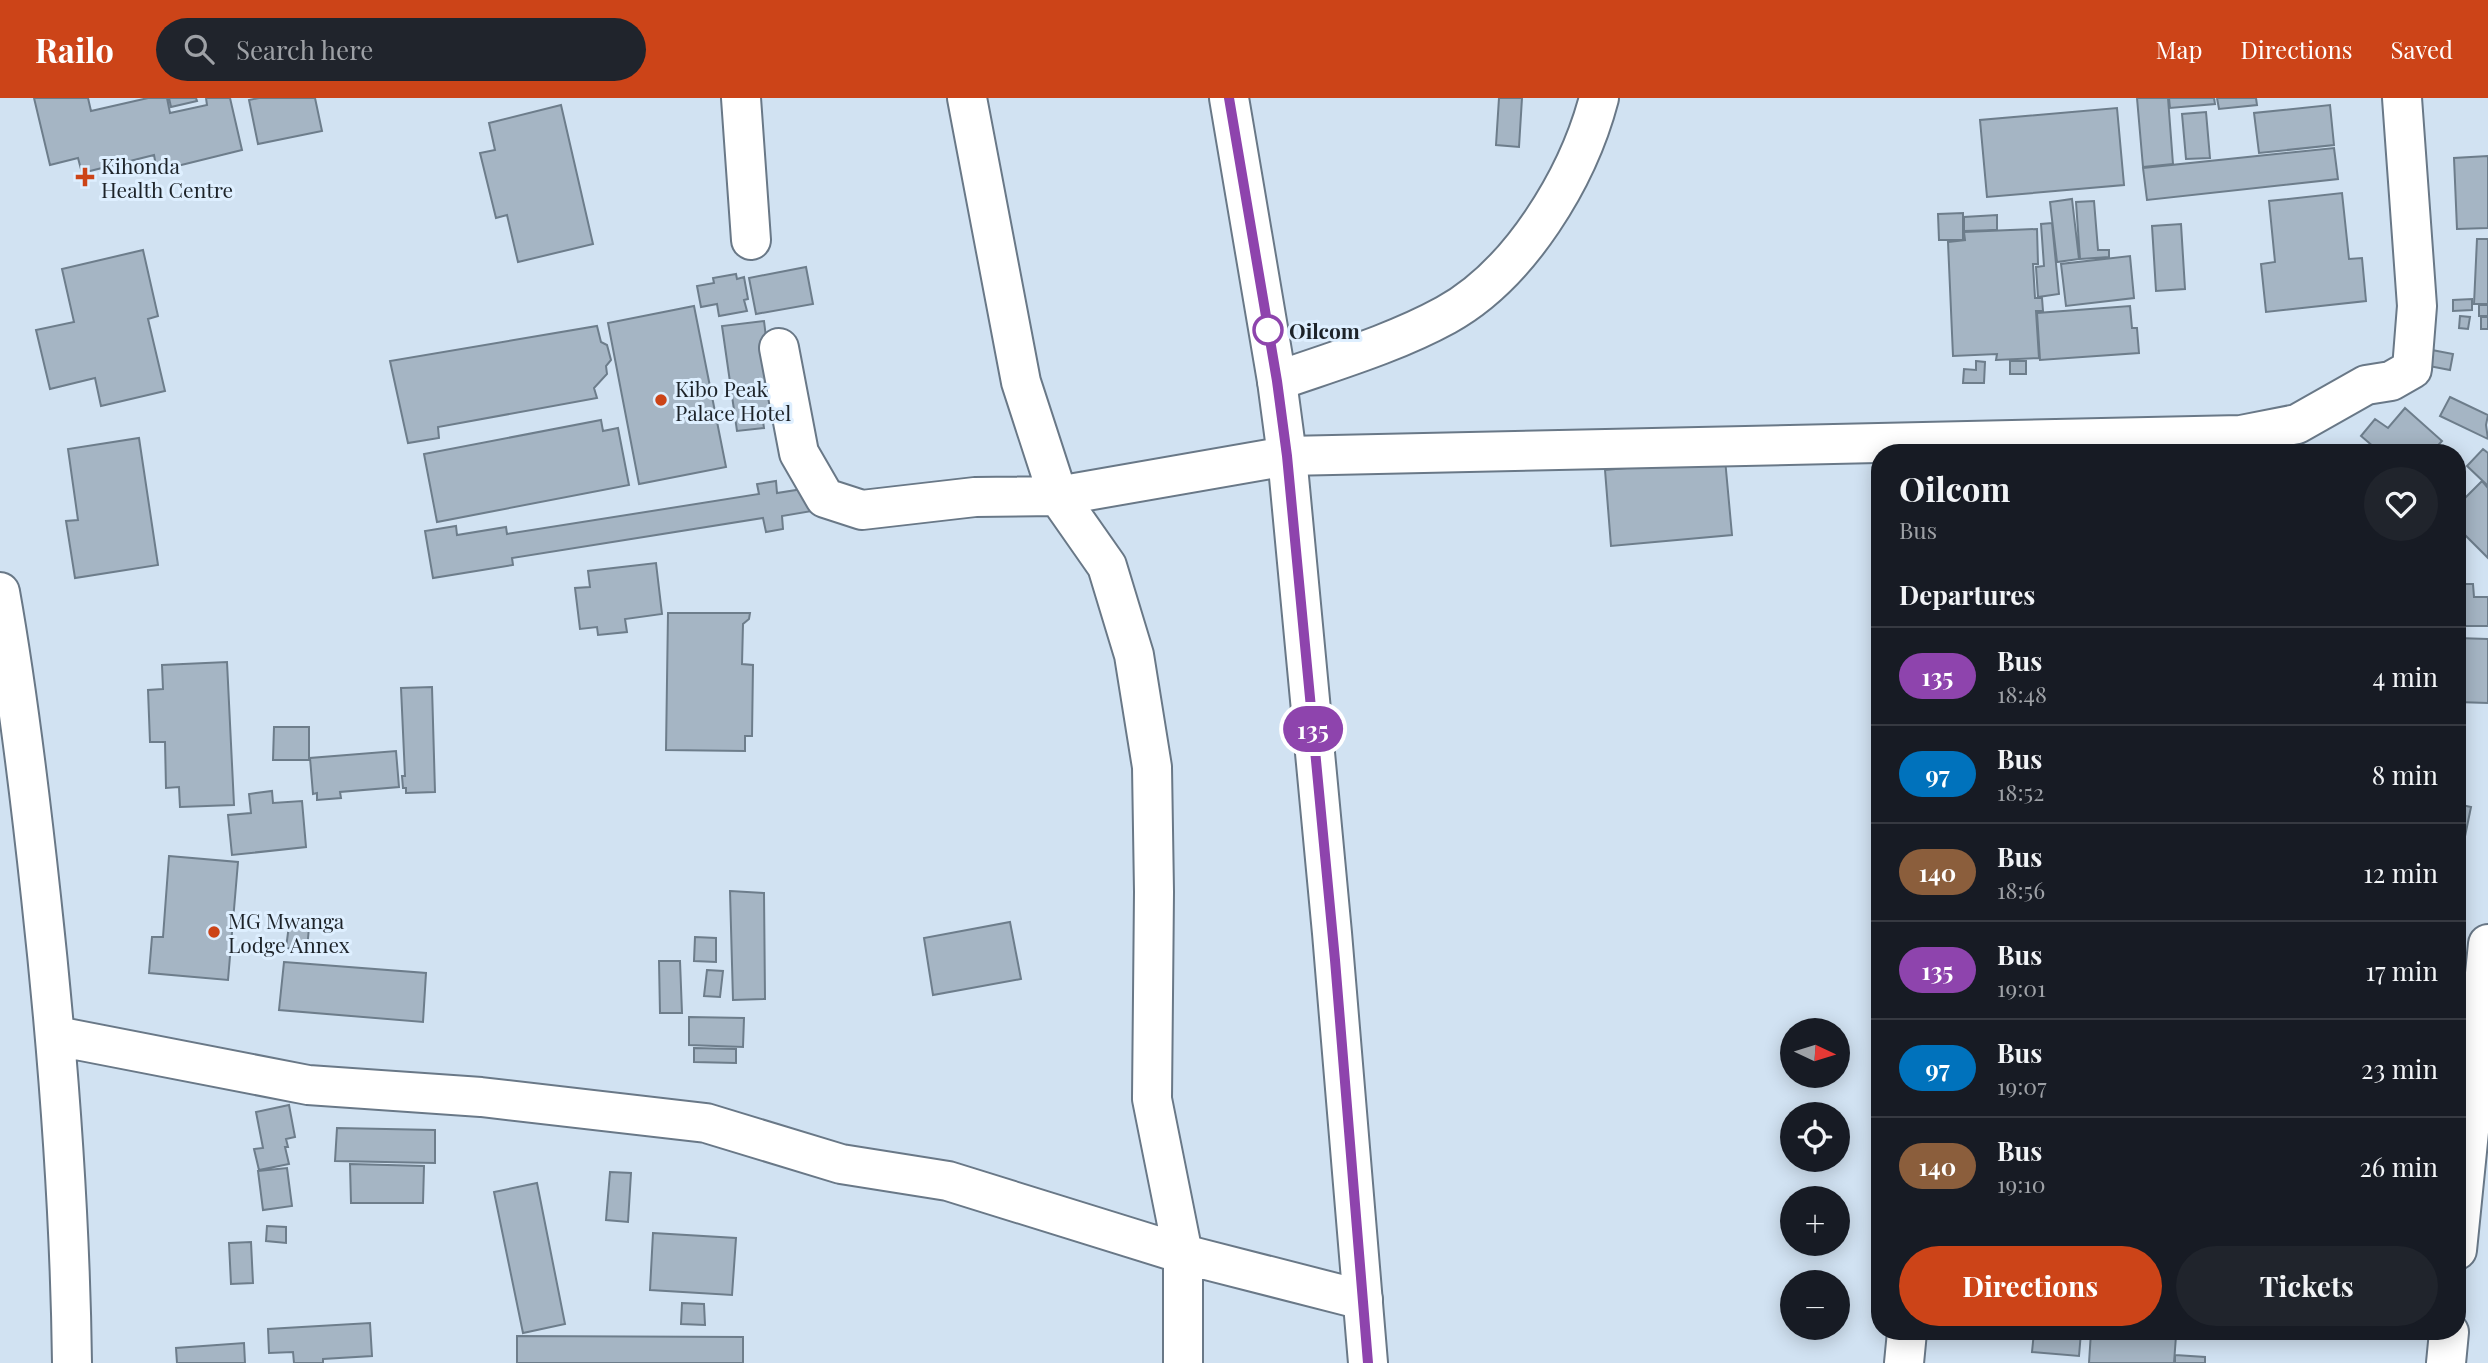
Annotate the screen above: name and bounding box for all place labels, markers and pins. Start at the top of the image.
place label: Kihonda Health Centre [101,151,233,203]
marker: Kihonda Health Centre [75,167,95,187]
marker: Oilcom [1253,315,1283,345]
place label: Oilcom [1289,316,1360,344]
place label: Kibo Peak Palace Hotel [675,374,791,426]
marker: Kibo Peak Palace Hotel [653,392,669,408]
place label: MG Mwanga Lodge Annex [228,906,350,958]
marker: MG Mwanga Lodge Annex [206,924,222,940]

